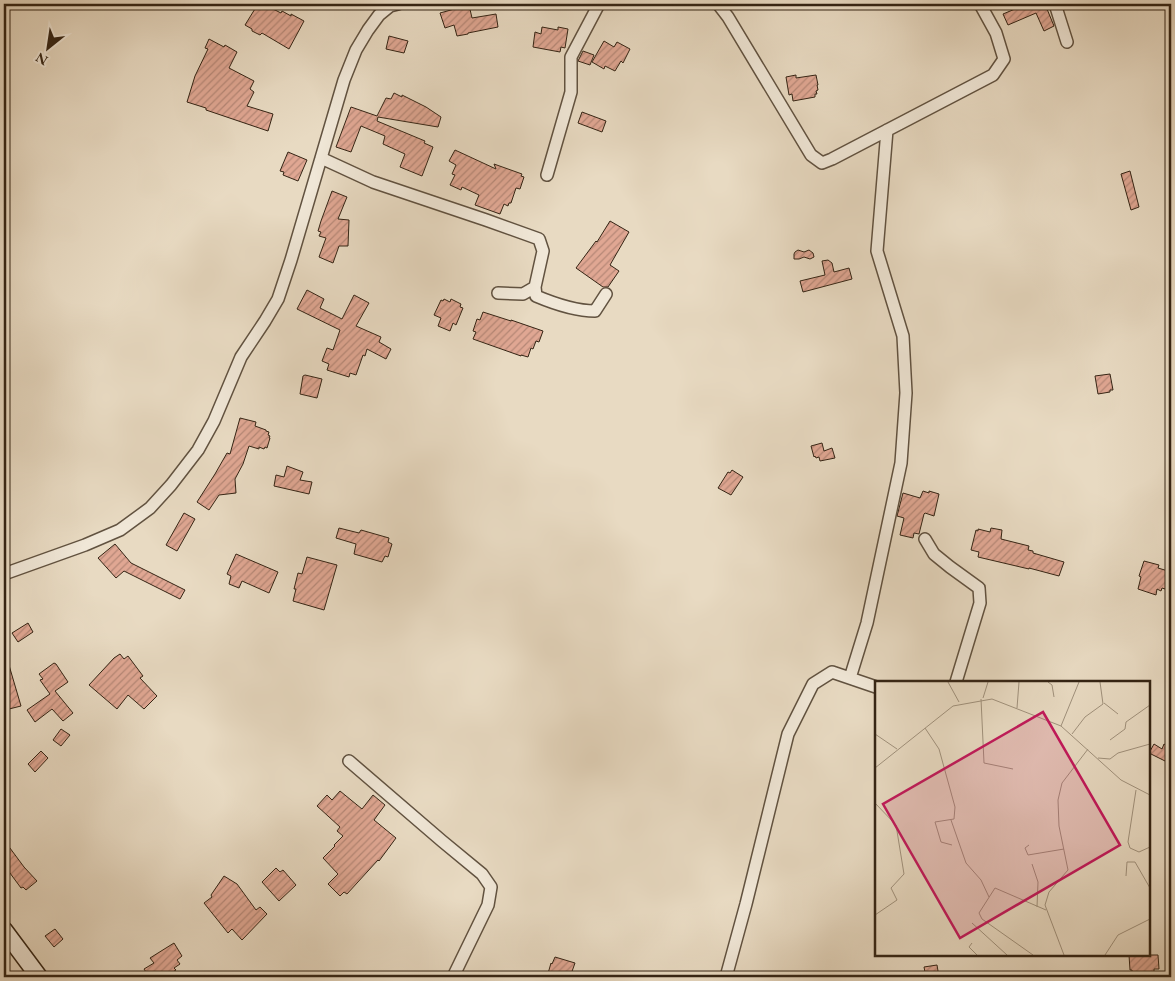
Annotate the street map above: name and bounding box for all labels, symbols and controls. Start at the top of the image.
north arrow [22,22,72,72]
text: N [32,48,51,70]
inset map [875,681,1150,956]

